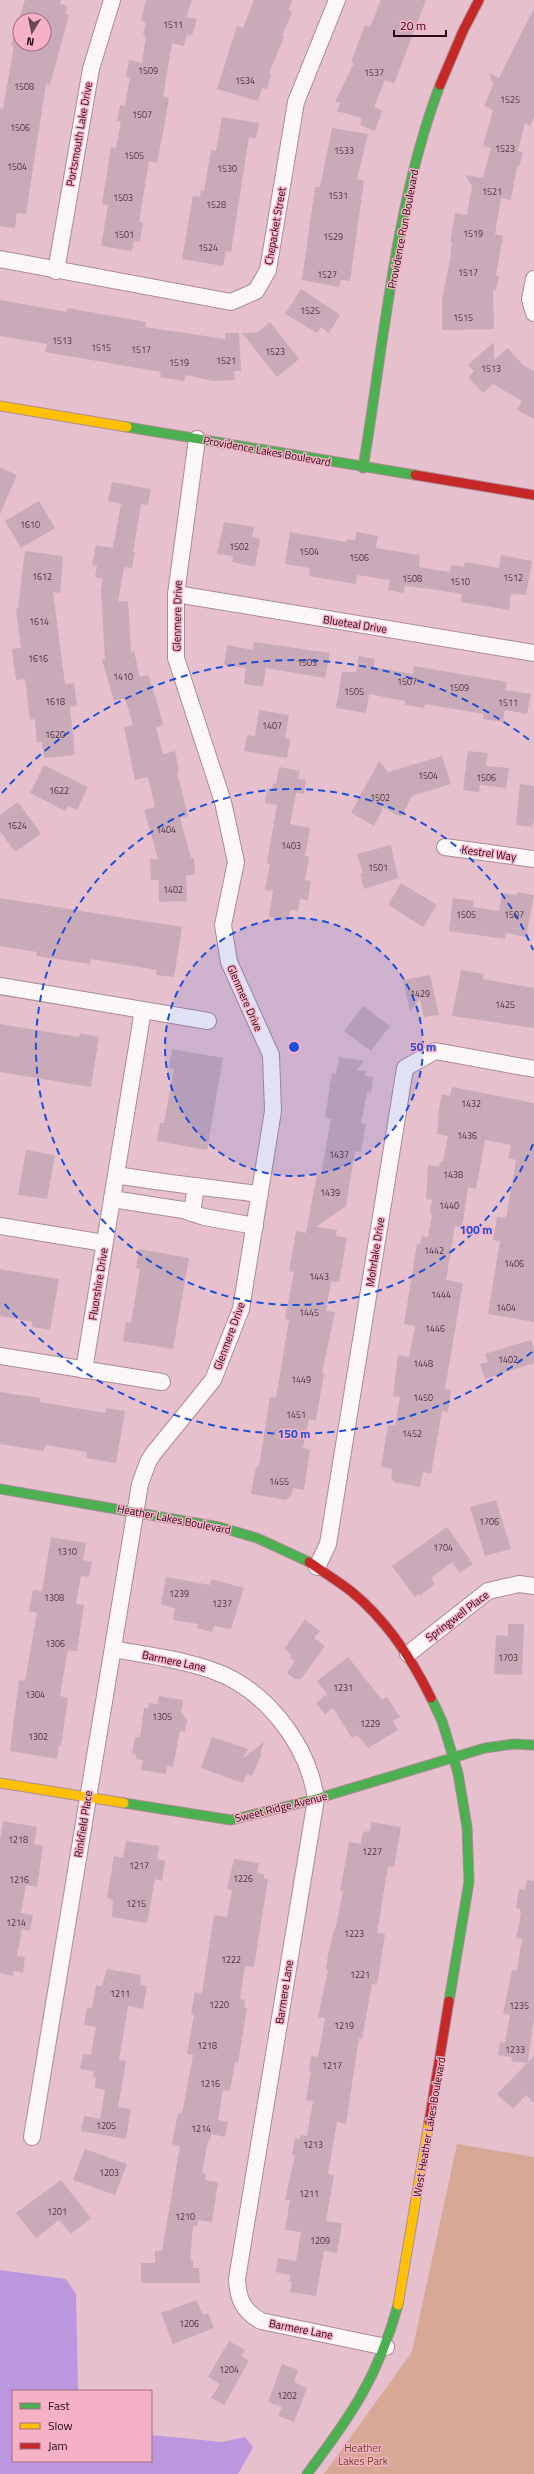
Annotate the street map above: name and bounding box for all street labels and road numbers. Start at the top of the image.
street label: Portsmouth Lake Drive [62,80,96,188]
street label: Providence Run Boulevard [384,168,422,290]
street label: Chepacket Street [260,186,290,266]
street label: Providence Lakes Boulevard [202,432,332,470]
street label: Glenmere Drive [168,580,186,652]
street label: Blueteal Drive [322,611,389,637]
street label: Kestrel Way [461,841,518,865]
street label: Glenmere Drive [223,962,267,1034]
street label: Mohrlake Drive [362,1216,388,1288]
street label: Fluorshire Drive [84,1246,112,1321]
street label: Glenmere Drive [209,1299,249,1372]
street label: Heather Lakes Boulevard [116,1500,232,1538]
street label: Springwell Place [422,1587,492,1645]
street label: Barmere Lane [141,1646,208,1676]
street label: Sweet Ridge Avenue [233,1788,329,1826]
street label: Rinkfield Place [70,1789,96,1859]
street label: Barmere Lane [271,1958,297,2025]
street label: West Heather Lakes Boulevard [409,2055,449,2198]
street label: Barmere Lane [268,2315,335,2343]

